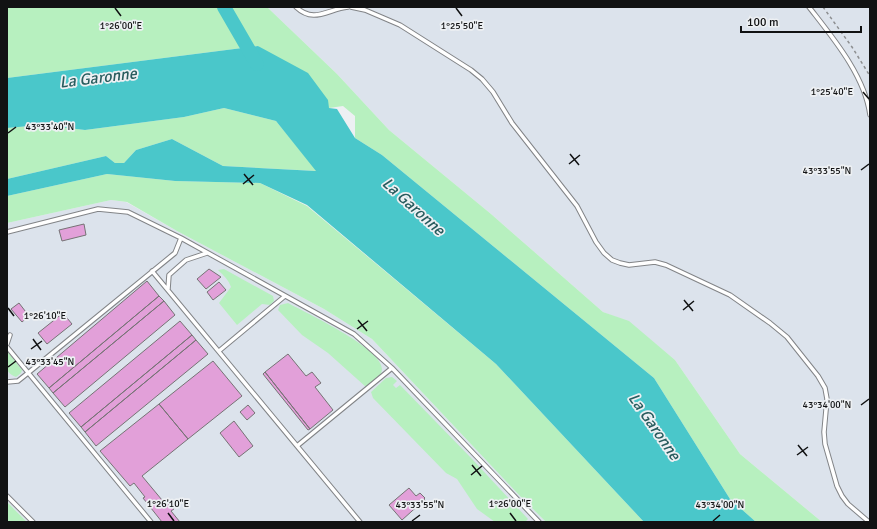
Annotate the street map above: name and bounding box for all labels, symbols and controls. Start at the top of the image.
scale bar [741,8,861,34]
text: 100 m [747,15,779,30]
text: 1°26'00"E [100,20,142,32]
text: 1°25'50"E [441,20,483,32]
water label: La Garonne [58,63,139,93]
text: 1°25'40"E [811,86,853,98]
text: 43°33'40"N [26,121,74,133]
text: 43°33'55"N [803,165,851,177]
water label: La Garonne [378,173,450,241]
text: 1°26'10"E [24,310,66,322]
text: 43°33'45"N [26,356,74,368]
water label: La Garonne [624,389,685,465]
text: 43°34'00"N [803,399,851,411]
text: 1°26'10"E [147,498,189,510]
text: 1°26'00"E [489,498,531,510]
text: 43°33'55"N [396,499,444,511]
text: 43°34'00"N [696,499,744,511]

